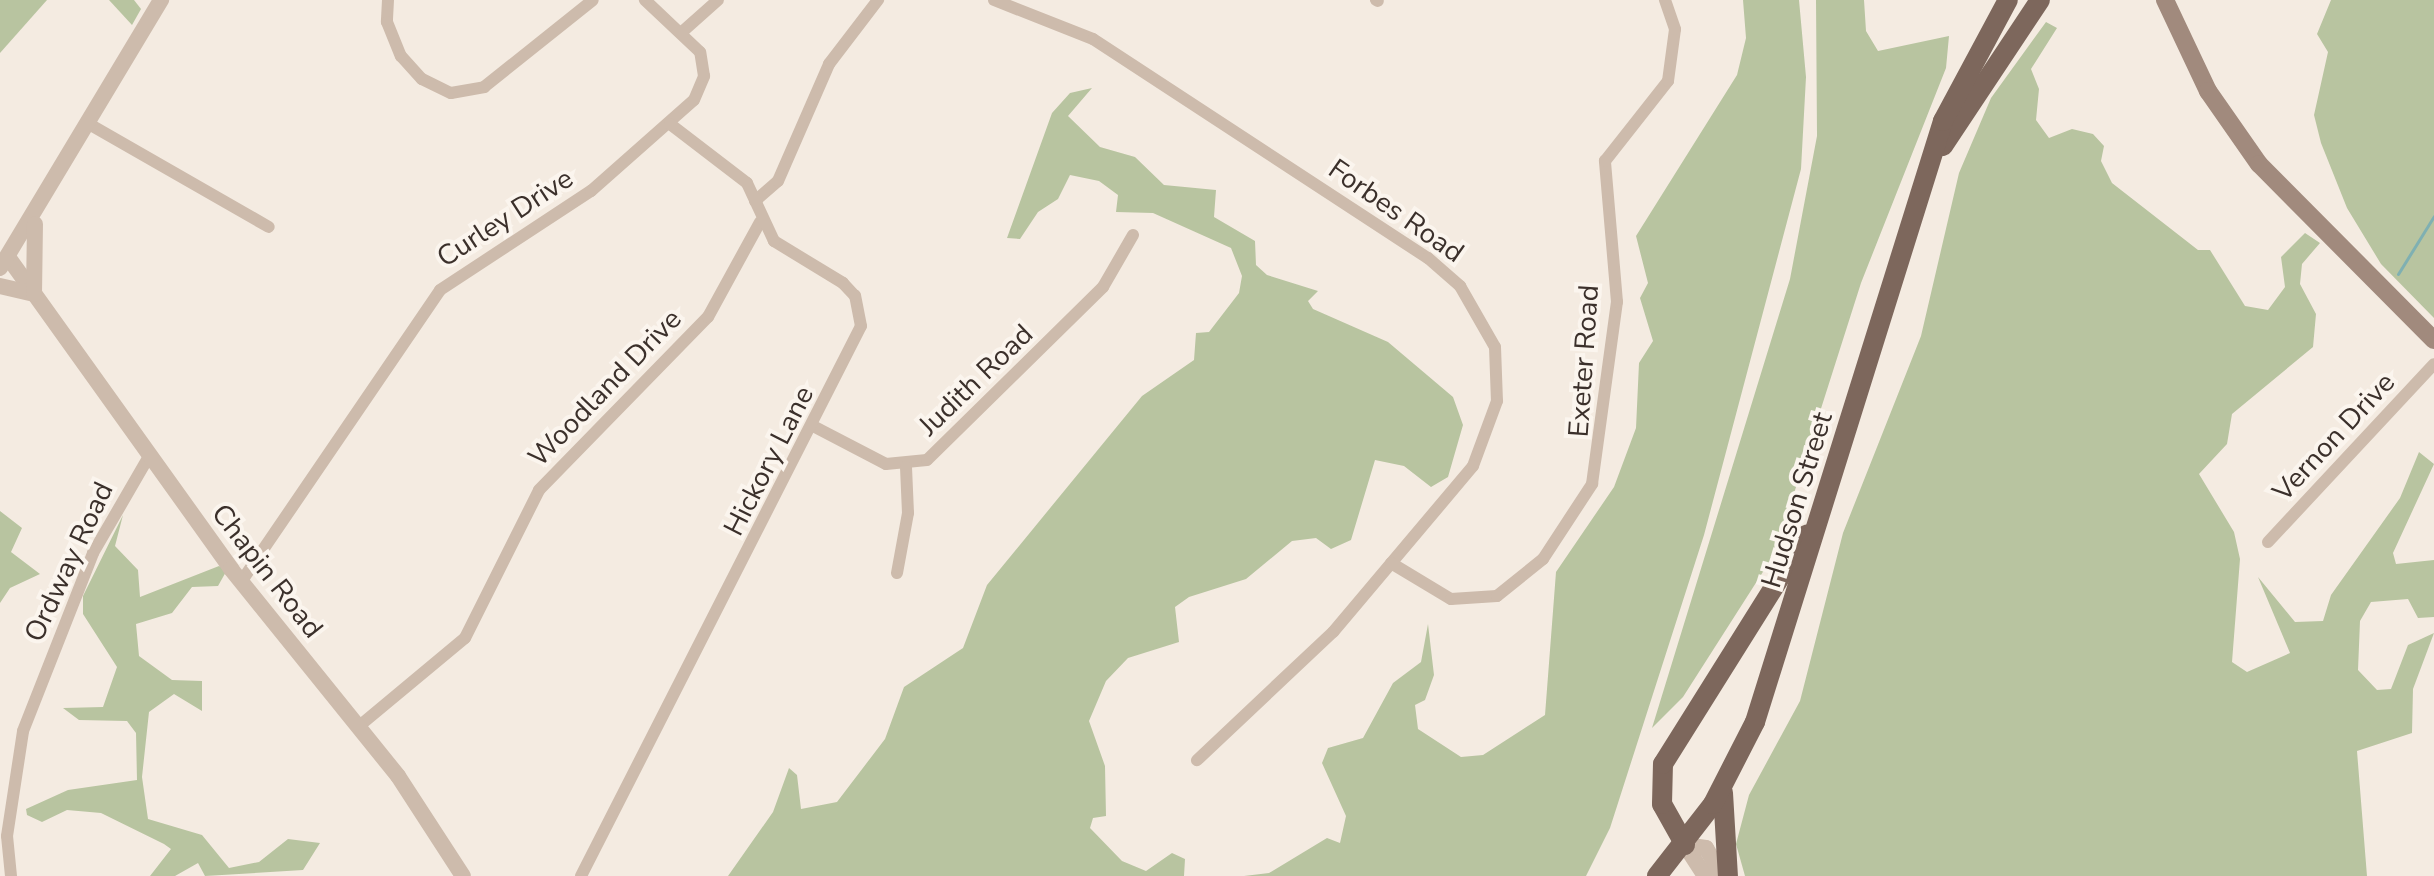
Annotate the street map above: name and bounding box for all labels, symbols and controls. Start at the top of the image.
street label: Forbes Road [1322,152,1470,270]
street label: Curley Drive [431,162,579,274]
street label: Exeter Road [1562,284,1606,438]
street label: Woodland Drive [522,302,688,474]
street label: Judith Road [912,317,1040,443]
street label: Vernon Drive [2266,366,2402,508]
street label: Hickory Lane [717,381,821,541]
street label: Hudson Street [1754,408,1840,592]
street label: Ordway Road [17,477,121,647]
street label: Chapin Road [204,497,330,645]

